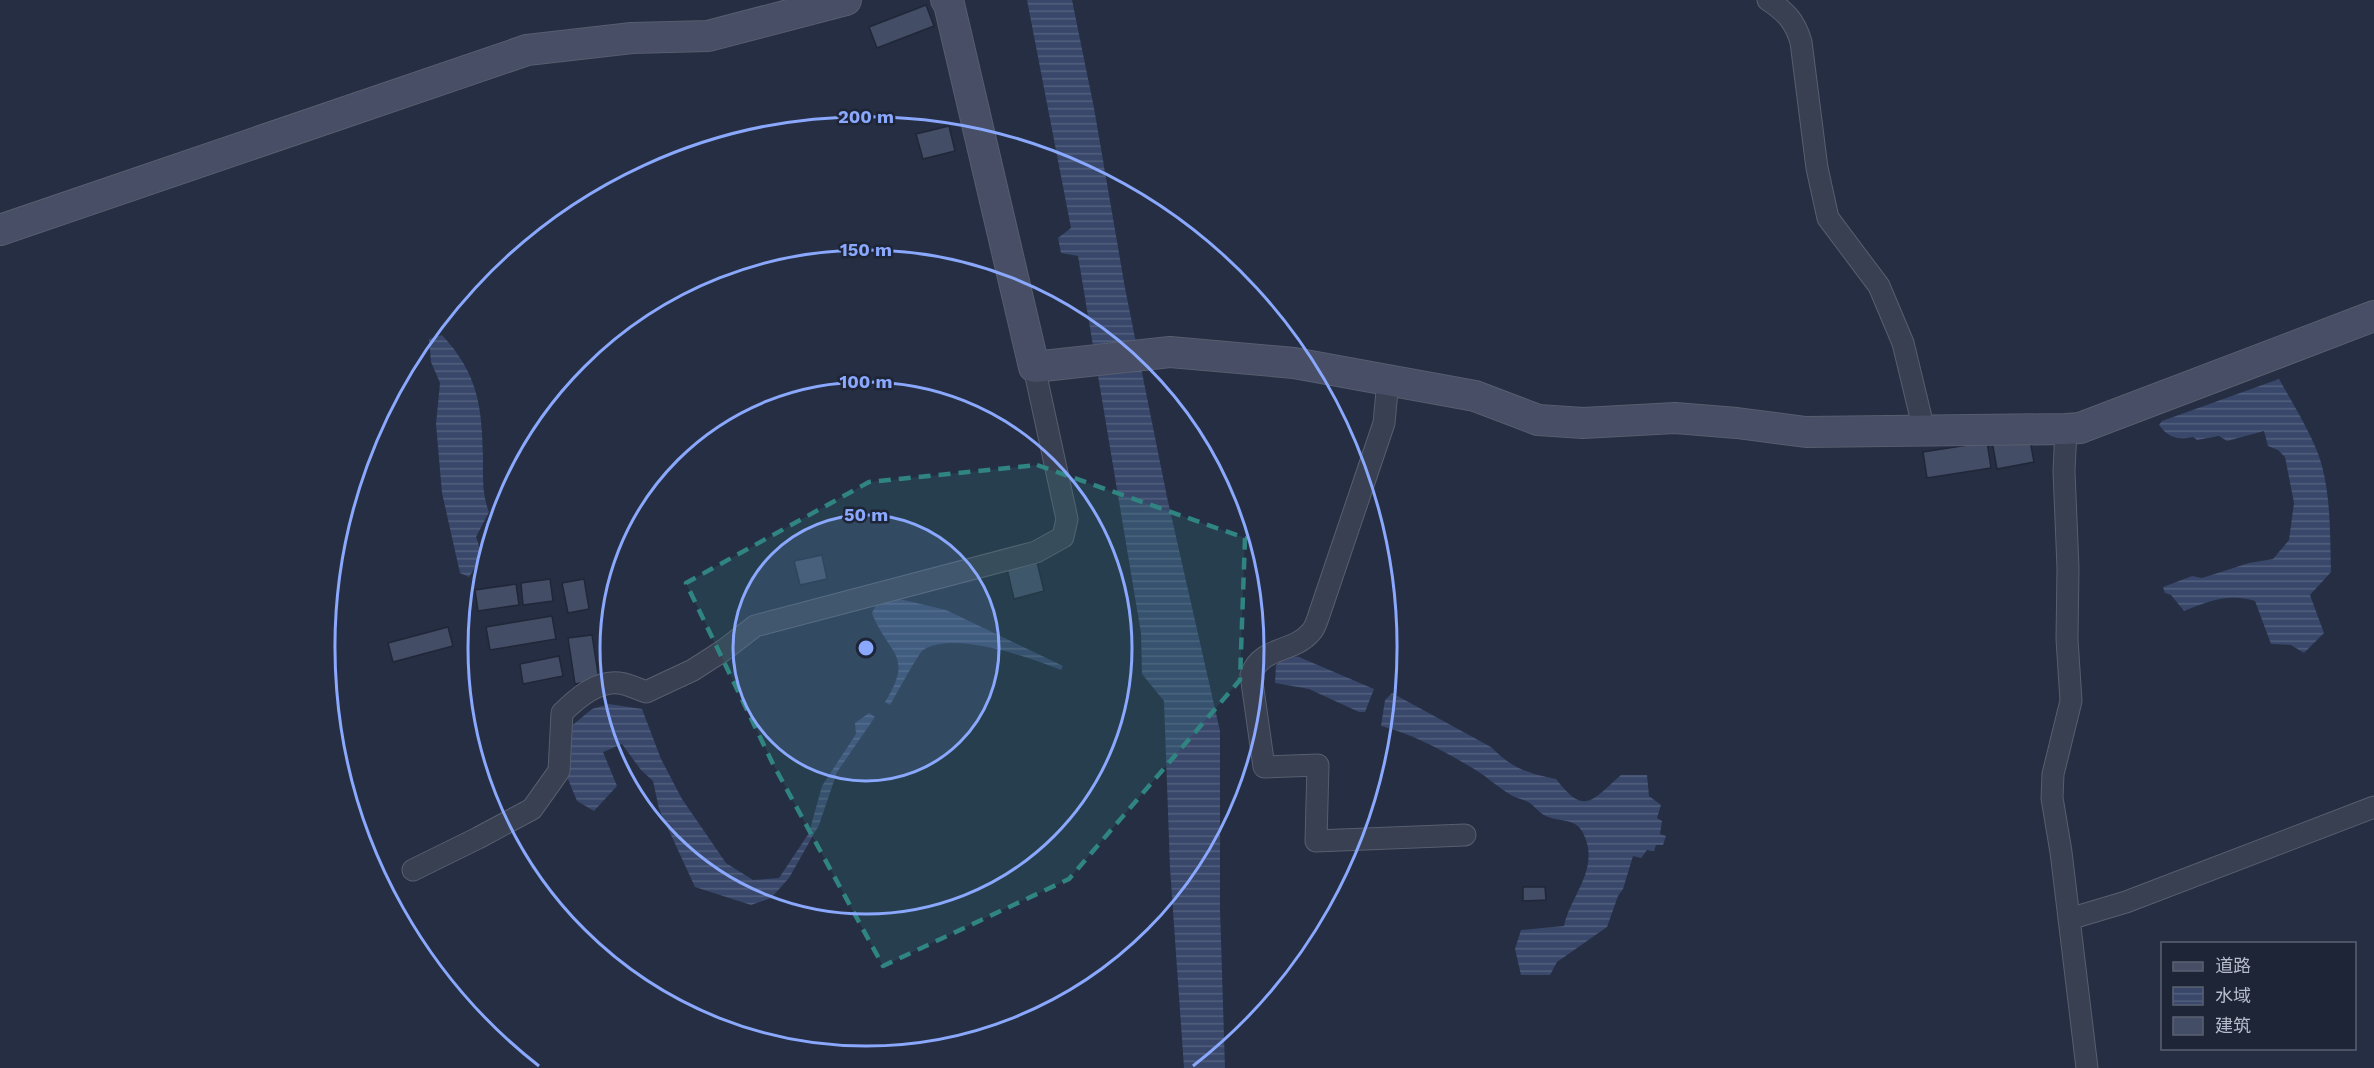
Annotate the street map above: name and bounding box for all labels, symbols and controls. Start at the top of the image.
text: 200 m [838,106,894,127]
text: 150 m [840,239,892,260]
text: 100 m [839,371,893,392]
text: 50 m [844,504,888,525]
centre of rings [856,638,876,658]
legend [2161,942,2356,1050]
text: 道路 [2215,955,2251,976]
text: 水域 [2215,985,2251,1006]
text: 建筑 [2215,1015,2251,1036]

